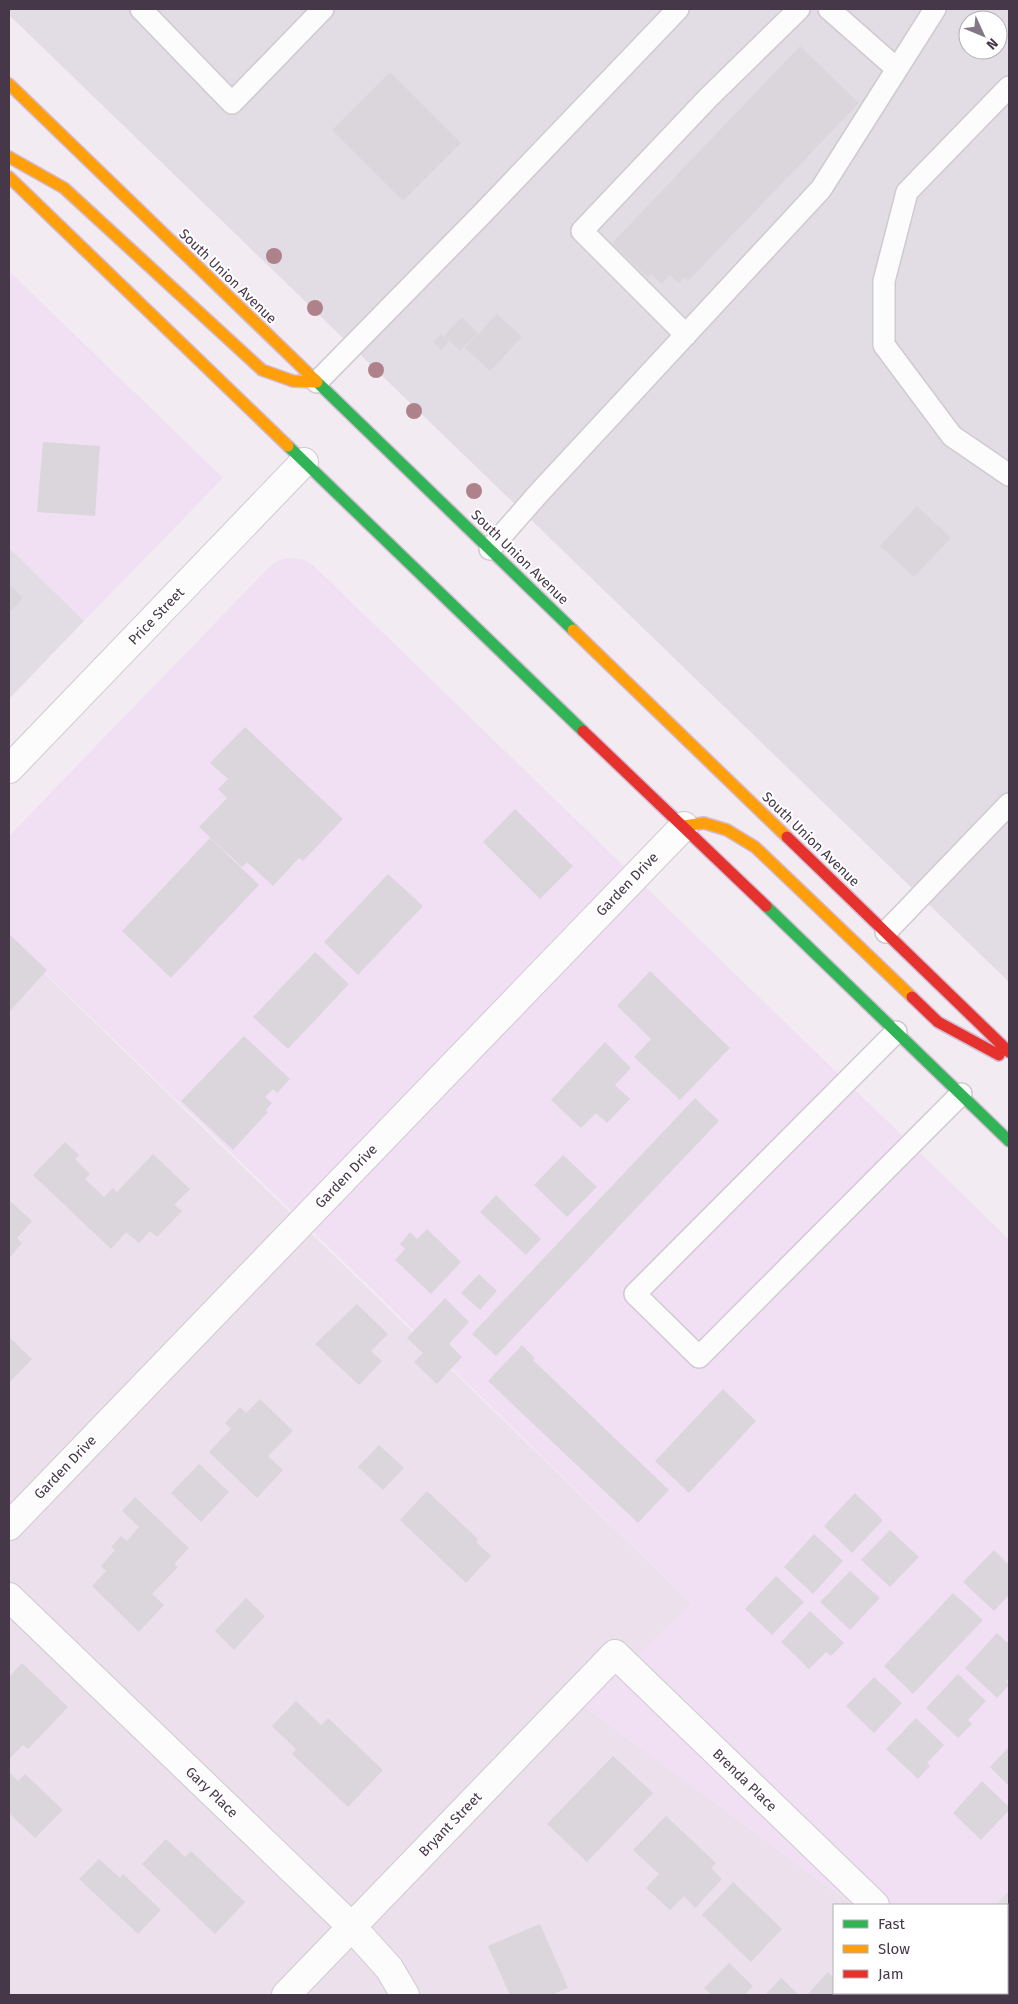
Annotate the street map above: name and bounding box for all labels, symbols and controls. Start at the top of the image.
north arrow [958,10,1008,60]
text: N [983,34,1001,53]
street label: South Union Avenue [175,225,280,327]
street label: South Union Avenue [467,506,572,608]
street label: Price Street [125,584,188,648]
street label: South Union Avenue [758,788,863,890]
street label: Garden Drive [593,849,662,920]
street label: Garden Drive [312,1141,381,1212]
street label: Garden Drive [31,1432,100,1503]
street label: Brenda Place [709,1746,780,1815]
street label: Gary Place [182,1763,241,1821]
street label: Bryant Street [415,1788,486,1860]
legend [833,1904,1008,1994]
text: Fast [878,1915,905,1933]
text: Slow [878,1940,910,1958]
text: Jam [878,1965,904,1983]

